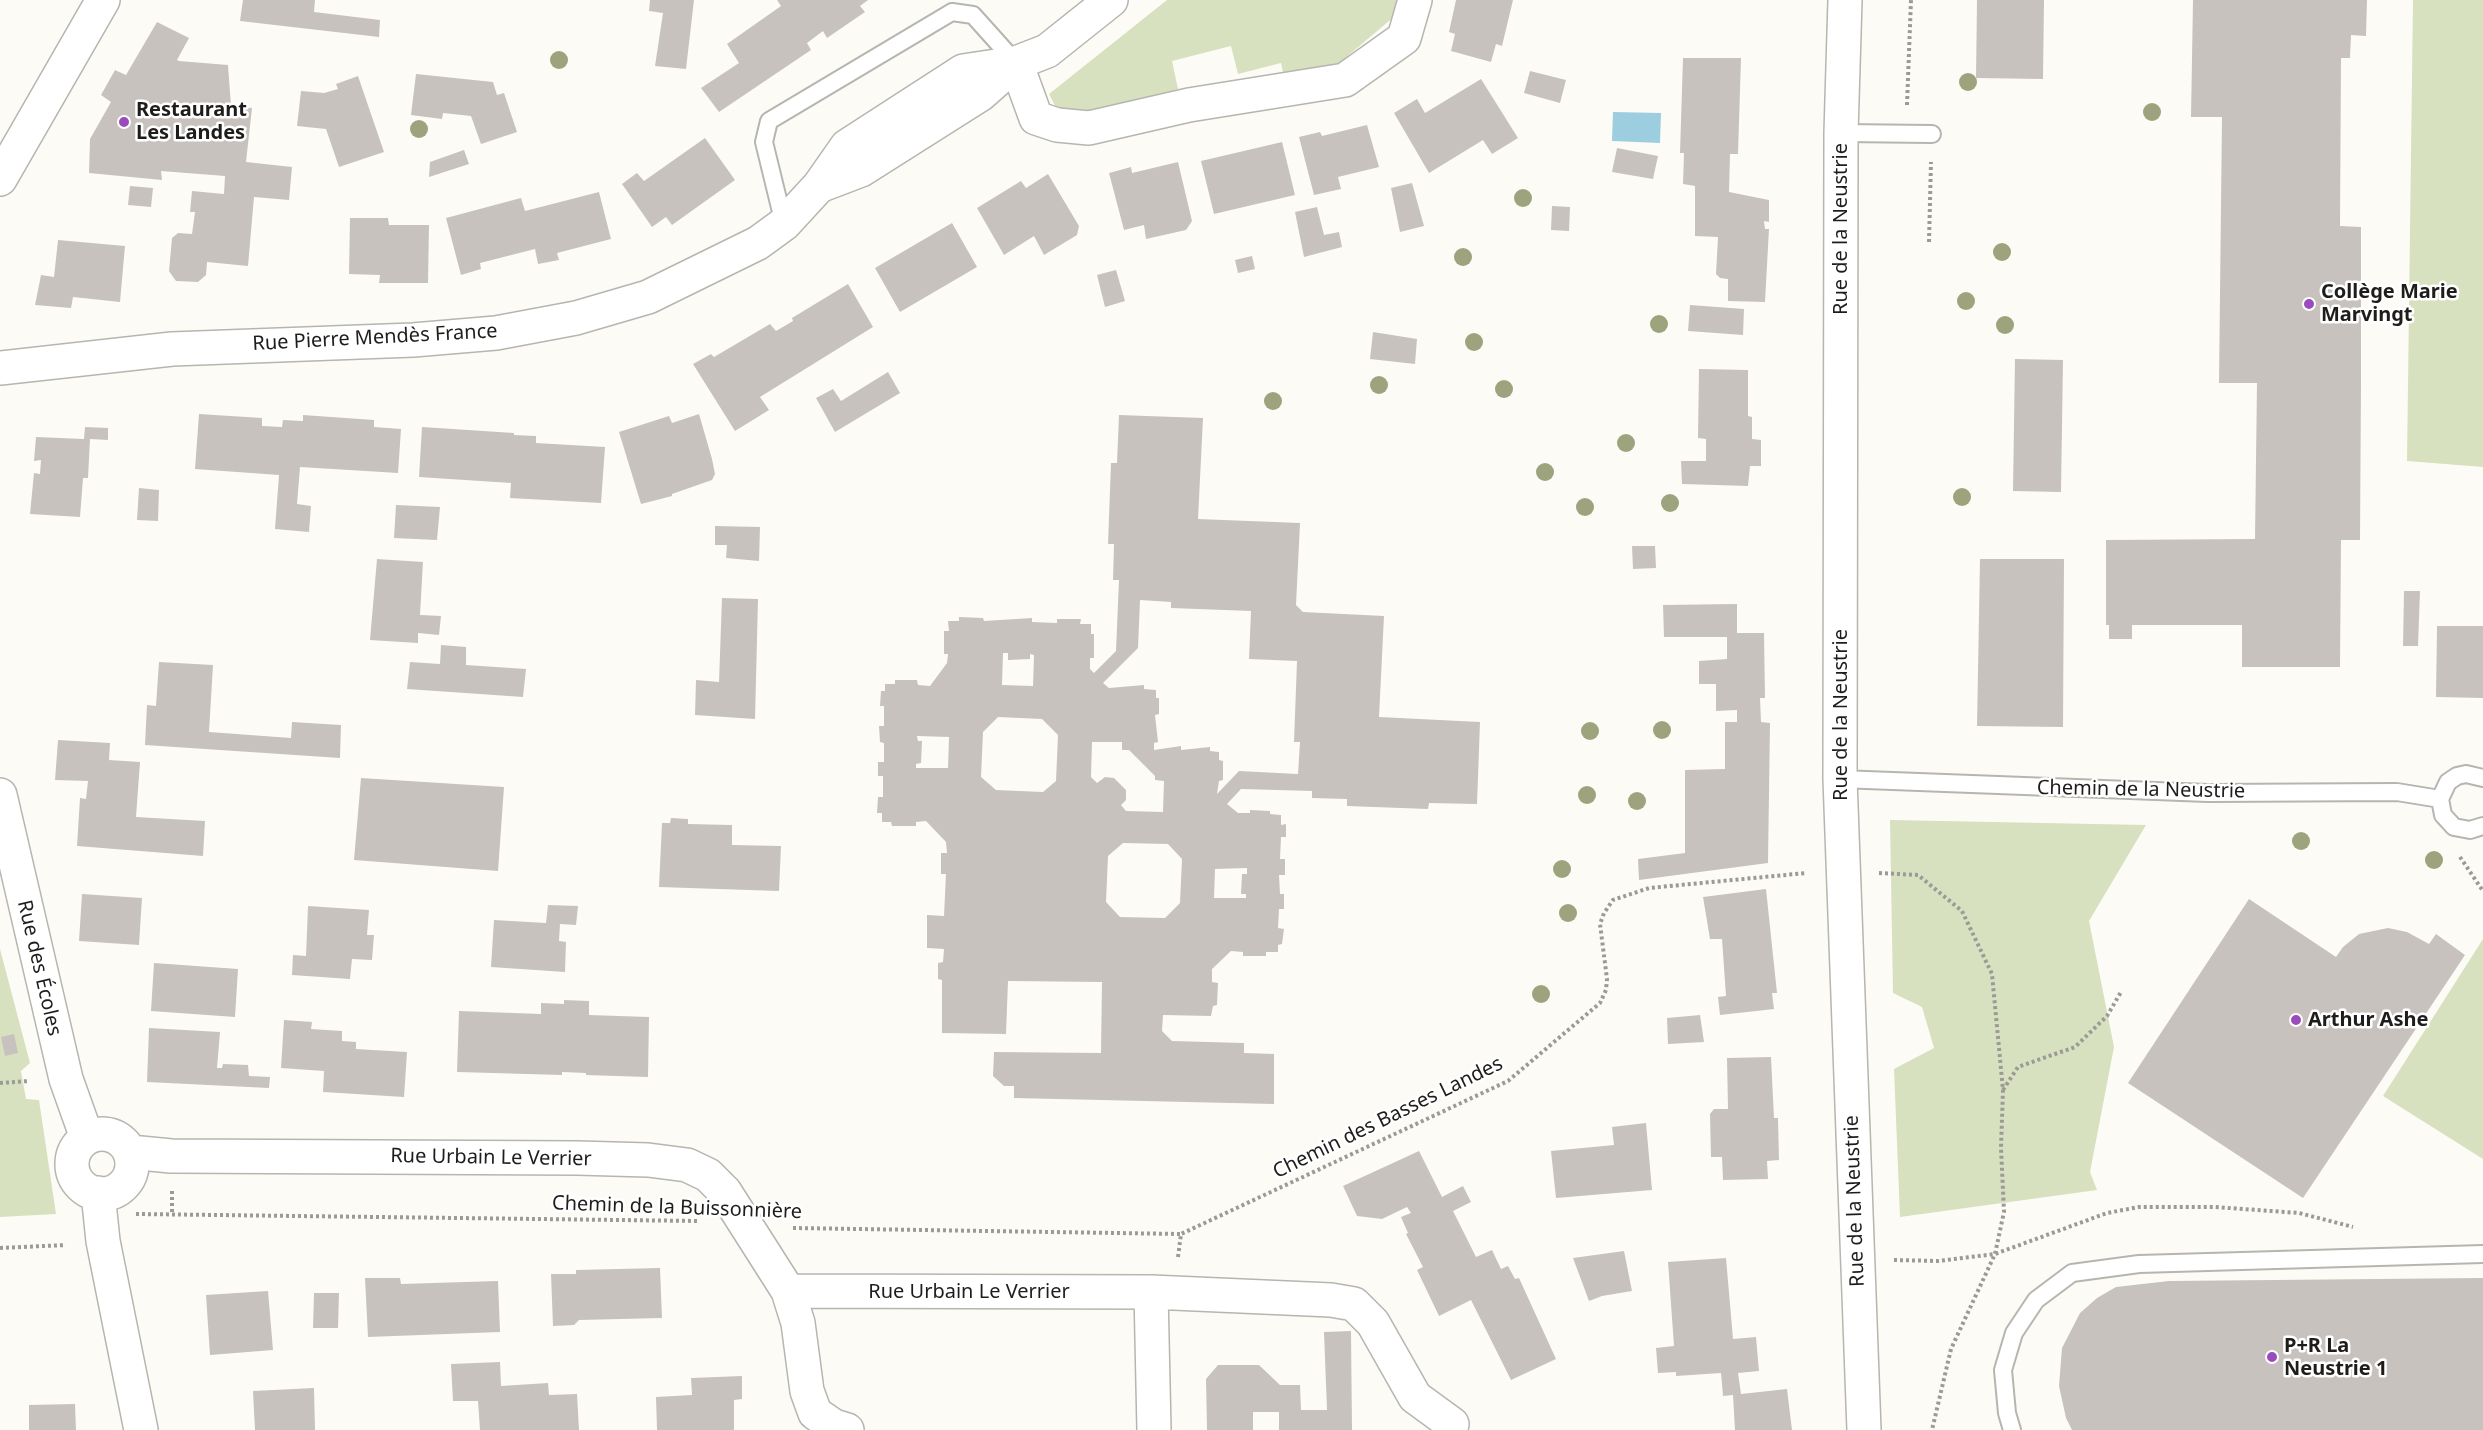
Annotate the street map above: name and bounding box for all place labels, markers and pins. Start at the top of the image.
place label: Restaurant Les Landes [136,98,247,145]
marker: Restaurant Les Landes [117,115,131,129]
place label: Collège Marie Marvingt [2321,280,2458,327]
marker: Collège Marie Marvingt [2302,297,2316,311]
place label: Arthur Ashe [2308,1008,2428,1032]
marker: Arthur Ashe [2289,1013,2303,1027]
place label: P+R La Neustrie 1 [2284,1334,2387,1381]
marker: P+R La Neustrie 1 [2265,1350,2279,1364]

